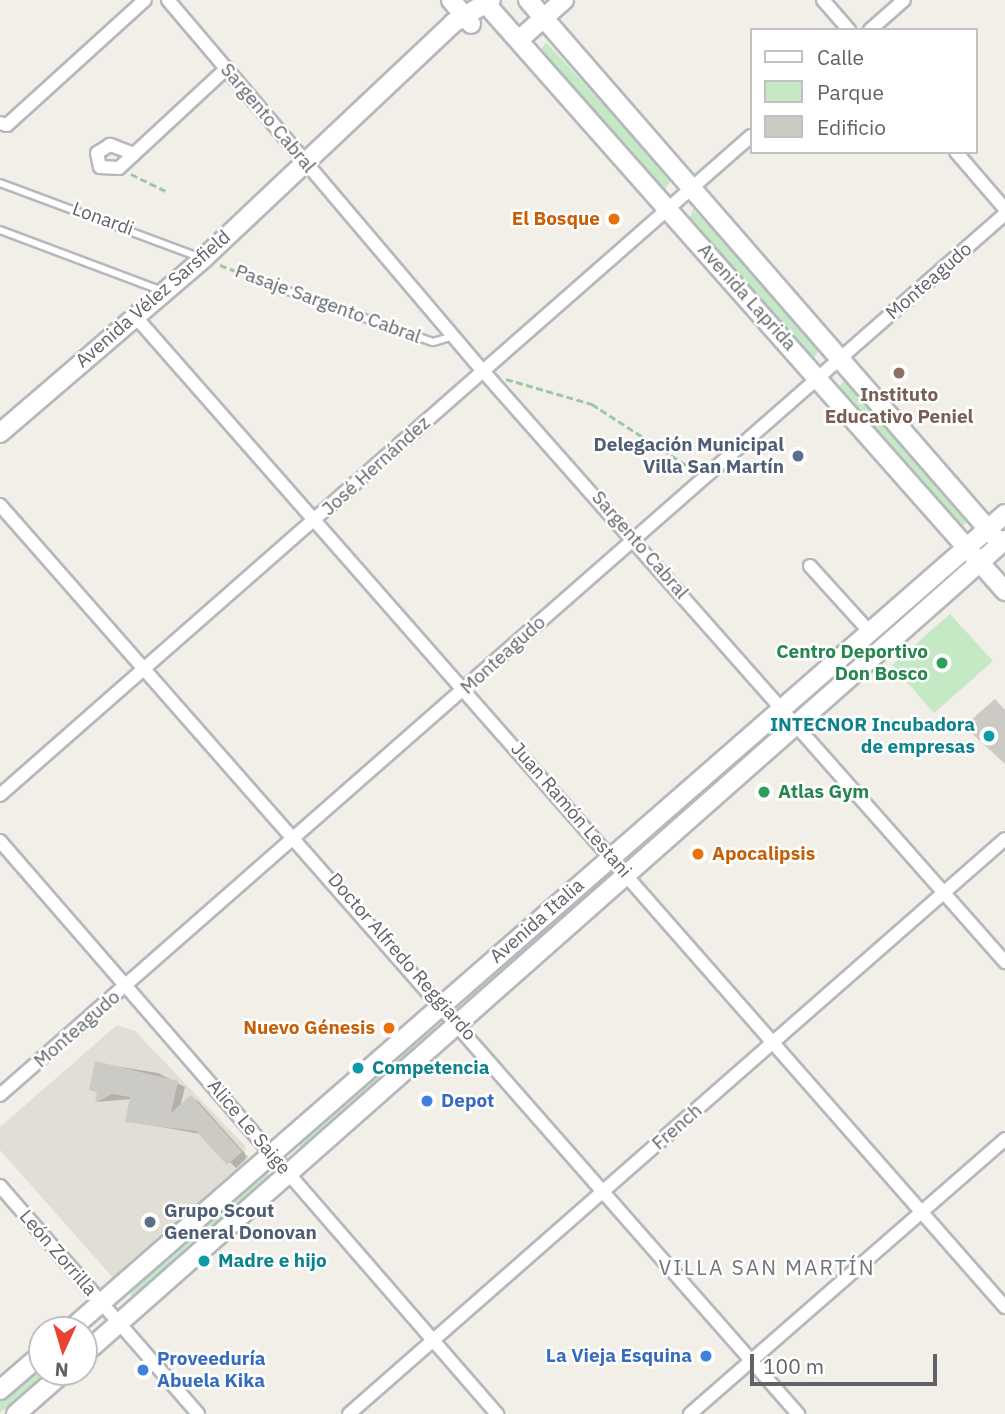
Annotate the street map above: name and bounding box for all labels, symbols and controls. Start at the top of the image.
legend [750,28,977,154]
text: Calle [817,43,864,71]
street label: Sargento Cabral [216,59,320,177]
text: Parque [817,78,884,106]
text: Edificio [817,113,886,141]
street label: Lonardi [69,197,137,241]
place label: El Bosque [512,208,600,230]
marker: El Bosque [606,211,622,227]
street label: Avenida Vélez Sarsfield [71,226,235,372]
street label: Monteagudo [881,237,977,325]
street label: Avenida Laprida [693,239,801,355]
street label: Pasaje Sargento Cabral [232,260,424,348]
marker: Instituto Educativo Peniel [891,365,907,381]
place label: Instituto Educativo Peniel [825,384,973,428]
street label: José Hernández [317,412,435,520]
place label: Delegación Municipal Villa San Martín [594,434,784,478]
marker: Delegación Municipal Villa San Martín [790,448,806,464]
street label: Sargento Cabral [587,486,693,604]
street label: Monteagudo [456,611,550,699]
place label: Centro Deportivo Don Bosco [776,641,928,685]
marker: Centro Deportivo Don Bosco [934,655,950,671]
place label: INTECNOR Incubadora de empresas [770,714,975,758]
marker: INTECNOR Incubadora de empresas [981,728,997,744]
street label: Juan Ramón Lestani [506,738,636,882]
place label: Atlas Gym [778,781,869,803]
marker: Atlas Gym [756,784,772,800]
place label: Apocalipsis [712,843,815,865]
marker: Apocalipsis [690,846,706,862]
street label: Doctor Alfredo Reggiardo [323,869,481,1045]
street label: Avenida Italia [485,874,589,968]
street label: Monteagudo [29,985,125,1073]
place label: Nuevo Génesis [243,1017,375,1039]
marker: Nuevo Génesis [381,1020,397,1036]
place label: Competencia [372,1057,490,1079]
marker: Competencia [350,1060,366,1076]
street label: Alice Le Saige [203,1075,295,1179]
place label: Depot [441,1090,494,1112]
marker: Depot [419,1093,435,1109]
street label: French [647,1099,707,1155]
place label: Grupo Scout General Donovan [164,1200,317,1244]
street label: León Zorrilla [15,1205,101,1301]
marker: Grupo Scout General Donovan [142,1214,158,1230]
place label: Madre e hijo [218,1250,327,1272]
marker: Madre e hijo [196,1253,212,1269]
district label: VILLA SAN MARTÍN [660,1254,874,1280]
north arrow [28,1316,98,1386]
scale bar [753,1340,940,1384]
place label: La Vieja Esquina [546,1345,692,1367]
place label: Proveeduría Abuela Kika [157,1348,266,1392]
marker: La Vieja Esquina [698,1348,714,1364]
text: 100 m [763,1352,824,1380]
text: N [54,1358,69,1382]
marker: Proveeduría Abuela Kika [135,1362,151,1378]

